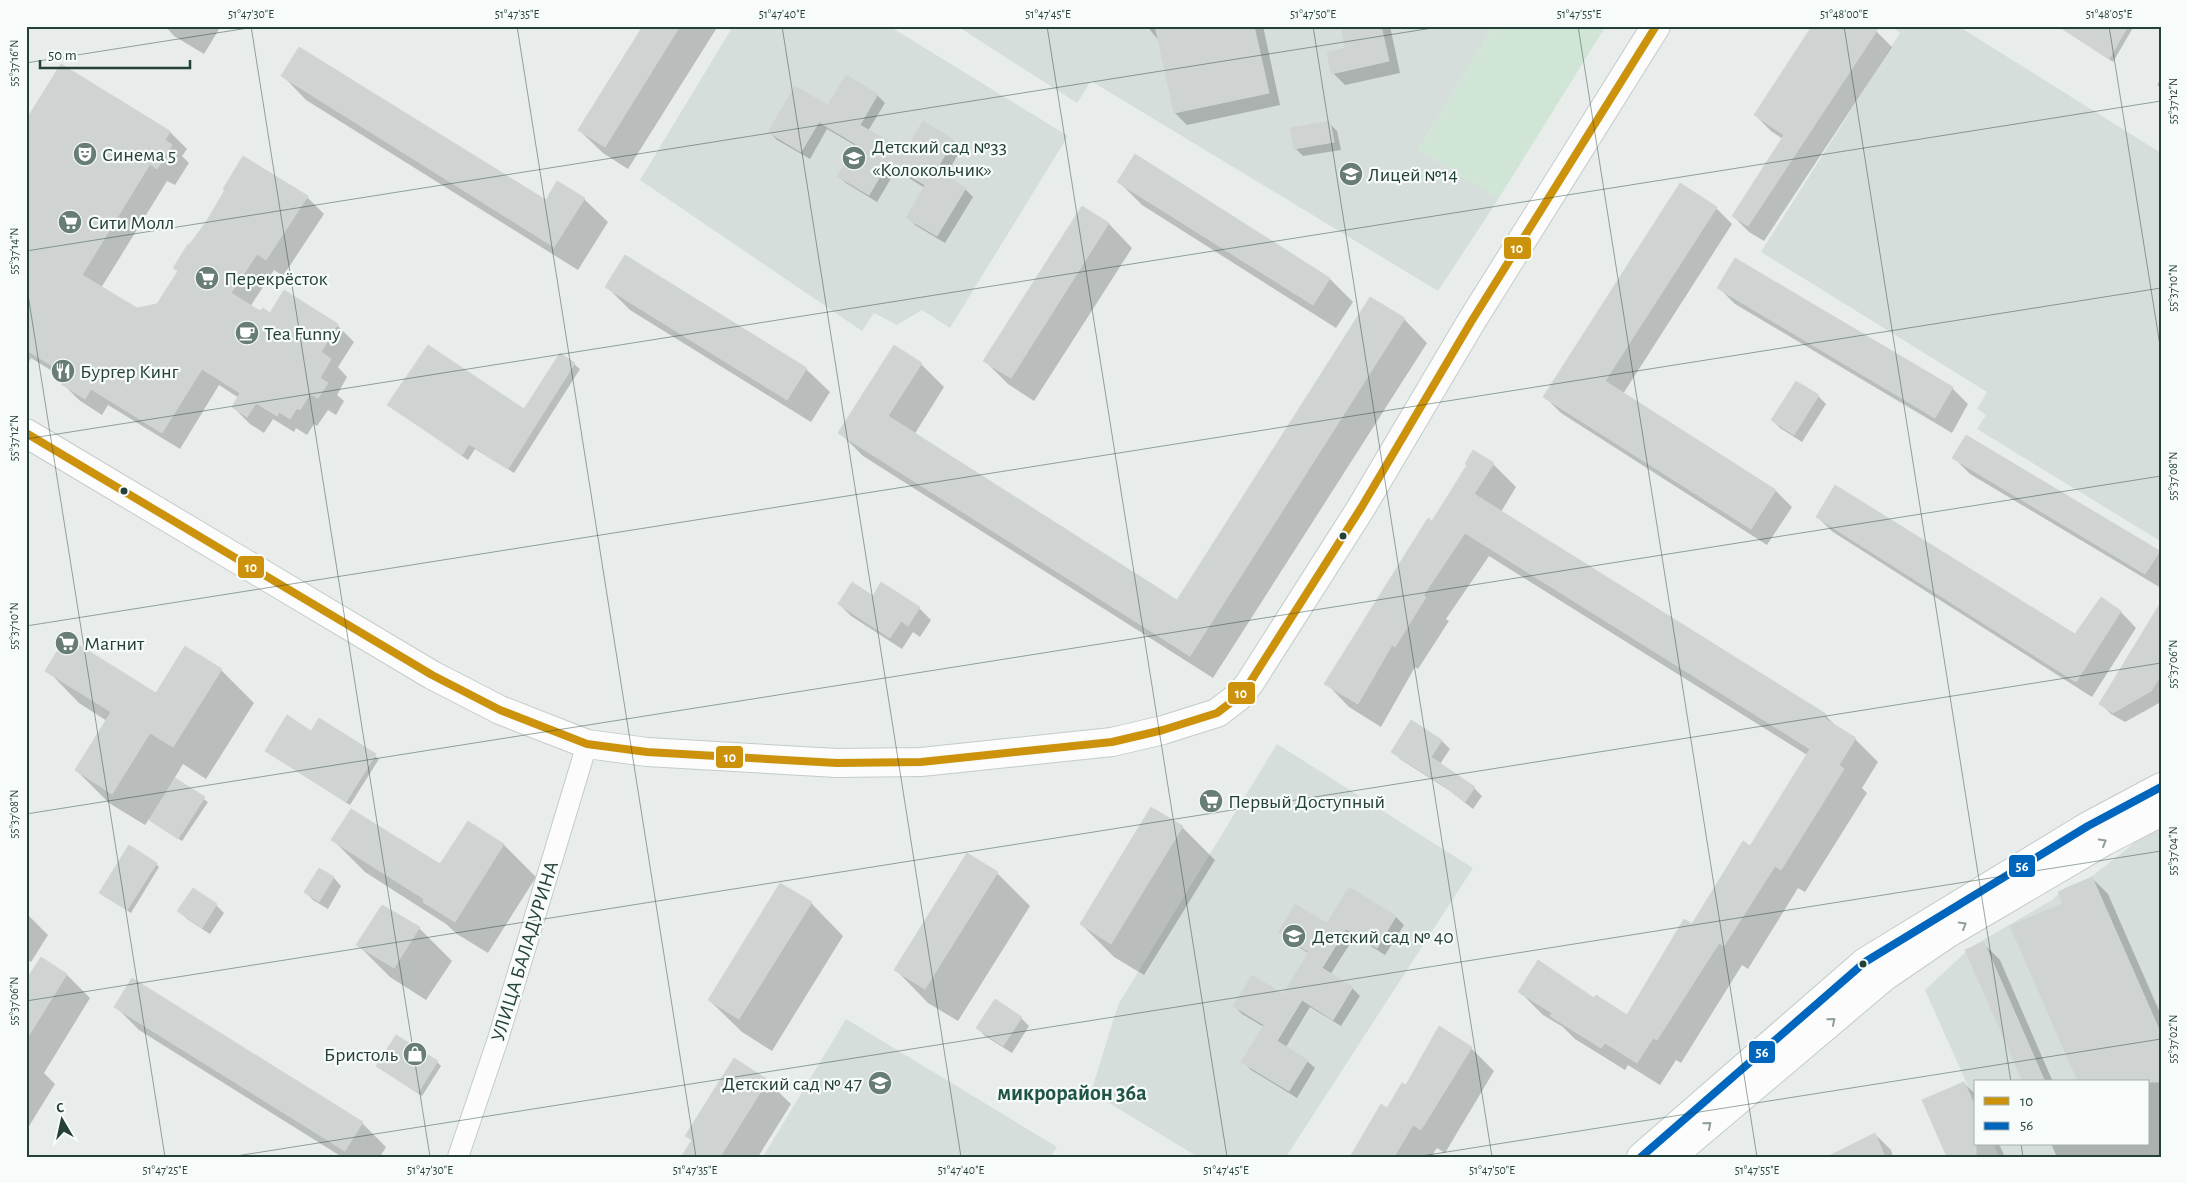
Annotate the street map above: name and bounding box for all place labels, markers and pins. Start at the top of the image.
place label: Детский сад №33 «Колокольчик» [872,137,1007,180]
theatre icon: Синема 5 [72,141,98,167]
place label: Синема 5 [102,145,176,165]
school or university icon: Детский сад №33 «Колокольчик» [841,145,867,171]
school or university icon: Лицей №14 [1338,161,1364,187]
place label: Лицей №14 [1368,165,1458,185]
supermarket icon: Сити Молл [57,209,83,235]
place label: Сити Молл [88,213,174,233]
supermarket icon: Перекрёсток [194,265,220,291]
place label: Перекрёсток [224,269,328,289]
cafe icon: Tea Funny [234,320,260,346]
place label: Tea Funny [264,324,341,344]
restaurant icon: Бургер Кинг [50,358,76,384]
place label: Бургер Кинг [80,362,178,382]
unlabelled marker [119,486,129,496]
unlabelled marker [1338,531,1348,541]
supermarket icon: Магнит [54,630,80,656]
place label: Магнит [84,634,145,654]
supermarket icon: Первый Доступный [1198,788,1224,814]
place label: Первый Доступный [1228,792,1385,812]
school or university icon: Детский сад № 40 [1281,923,1307,949]
place label: Детский сад № 40 [1312,927,1454,947]
unlabelled marker [1858,959,1868,969]
shop icon: Бристоль [402,1041,428,1067]
place label: Бристоль [324,1045,398,1065]
school or university icon: Детский сад № 47 [867,1070,893,1096]
place label: Детский сад № 47 [722,1074,862,1094]

